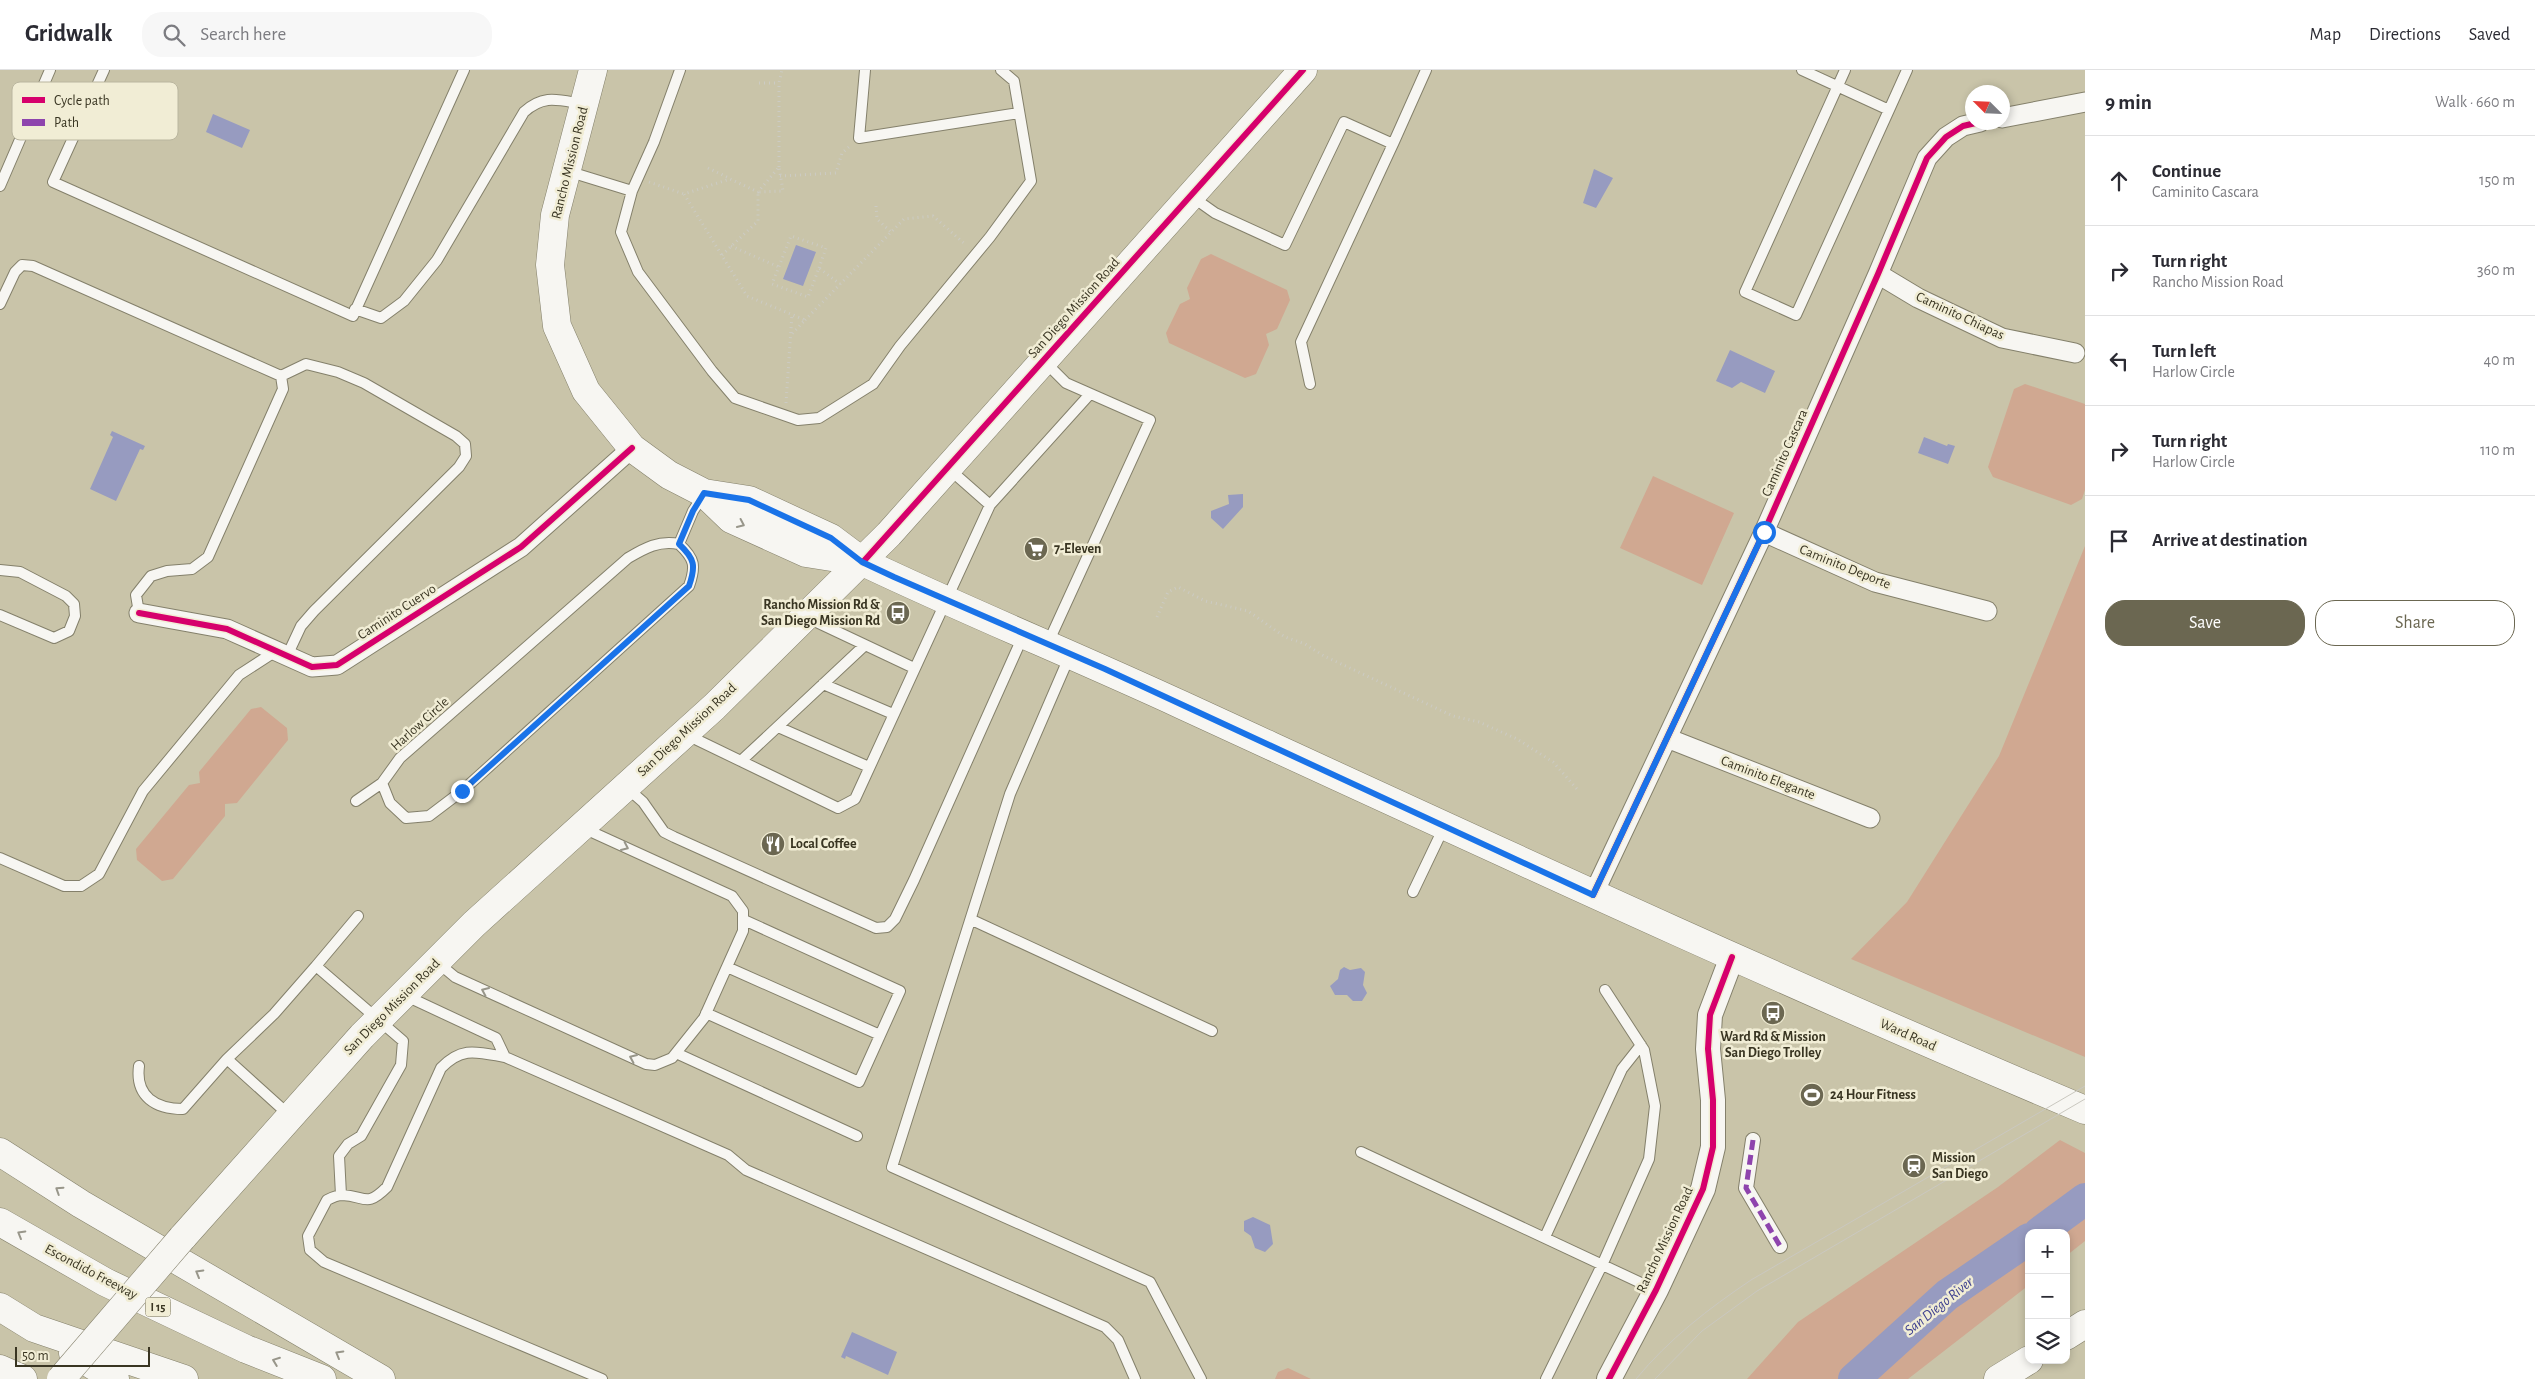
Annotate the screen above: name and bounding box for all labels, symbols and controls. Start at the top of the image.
search box [142,12,492,57]
icon: search [160,21,188,49]
text: Gridwalk [25,22,112,46]
text: Search here [200,25,286,44]
text: Map [2310,26,2341,44]
text: Directions [2369,26,2441,44]
text: Saved [2469,26,2510,44]
legend [12,82,178,140]
north arrow [1965,85,2010,130]
text: 9 min [2105,92,2152,113]
text: Cycle path [54,94,110,108]
text: Walk · 660 m [2435,94,2515,110]
street label: Rancho Mission Road [549,105,591,221]
text: Path [54,116,79,130]
text: Continue [2152,162,2221,181]
icon: ahead [2105,167,2133,195]
text: 150 m [2479,172,2515,188]
text: Caminito Cascara [2152,184,2259,200]
text: Turn right [2152,252,2227,271]
street label: San Diego Mission Road [1026,255,1122,361]
icon: right [2105,257,2133,285]
text: 360 m [2477,262,2515,278]
text: Rancho Mission Road [2152,274,2284,290]
street label: Caminito Chiapas [1914,289,2006,343]
text: Turn left [2152,342,2216,361]
icon: left [2105,347,2133,375]
text: 40 m [2483,352,2515,368]
text: Harlow Circle [2152,364,2235,380]
street label: Caminito Cascara [1760,407,1811,499]
text: Turn right [2152,432,2227,451]
icon: right [2105,437,2133,465]
text: 110 m [2480,442,2515,458]
text: Harlow Circle [2152,454,2235,470]
one-way arrow [736,517,745,528]
route start [1753,521,1776,544]
icon: arrive [2105,527,2133,555]
text: Arrive at destination [2152,531,2308,550]
supermarket icon: 7-Eleven [1023,536,1049,562]
place label: 7-Eleven [1054,542,1102,556]
street label: Caminito Deporte [1797,542,1893,592]
street label: Caminito Cuervo [355,581,439,642]
place label: Rancho Mission Rd & San Diego Mission Rd [761,598,881,628]
bus stop icon: Rancho Mission Rd & San Diego Mission Rd [885,600,911,626]
button: Save [2105,600,2305,646]
button: Share [2315,600,2515,646]
street label: San Diego Mission Road [635,681,739,779]
street label: Harlow Circle [388,695,452,753]
street label: Caminito Elegante [1719,754,1817,802]
route end [451,780,474,803]
restaurant icon: Local Coffee [760,831,786,857]
place label: Local Coffee [790,837,857,851]
one-way arrow [620,841,629,852]
street label: San Diego Mission Road [341,956,443,1058]
one-way arrow [481,987,490,997]
bus stop icon: Ward Rd & Mission San Diego Trolley [1760,1000,1786,1026]
street label: Ward Road [1878,1016,1938,1054]
place label: Ward Rd & Mission San Diego Trolley [1720,1030,1826,1060]
one-way arrow [629,1054,638,1065]
sports icon: 24 Hour Fitness [1799,1082,1825,1108]
place label: 24 Hour Fitness [1830,1088,1916,1102]
place label: Mission San Diego [1932,1151,1988,1181]
station icon: Mission San Diego [1901,1153,1927,1179]
street label: Rancho Mission Road [1634,1185,1696,1295]
one-way arrow [55,1187,64,1196]
map controls [2025,1229,2070,1364]
button: + [2025,1229,2070,1274]
one-way arrow [18,1230,27,1240]
street label: Escondido Freeway [42,1242,140,1302]
one-way arrow [195,1269,204,1279]
water label: San Diego River [1902,1273,1977,1338]
button: − [2025,1274,2070,1319]
road number: I 15 [146,1298,170,1316]
button: layers [2025,1319,2070,1364]
scale bar [15,1344,150,1367]
text: 50 m [22,1349,49,1363]
one-way arrow [335,1351,344,1361]
one-way arrow [272,1357,281,1367]

